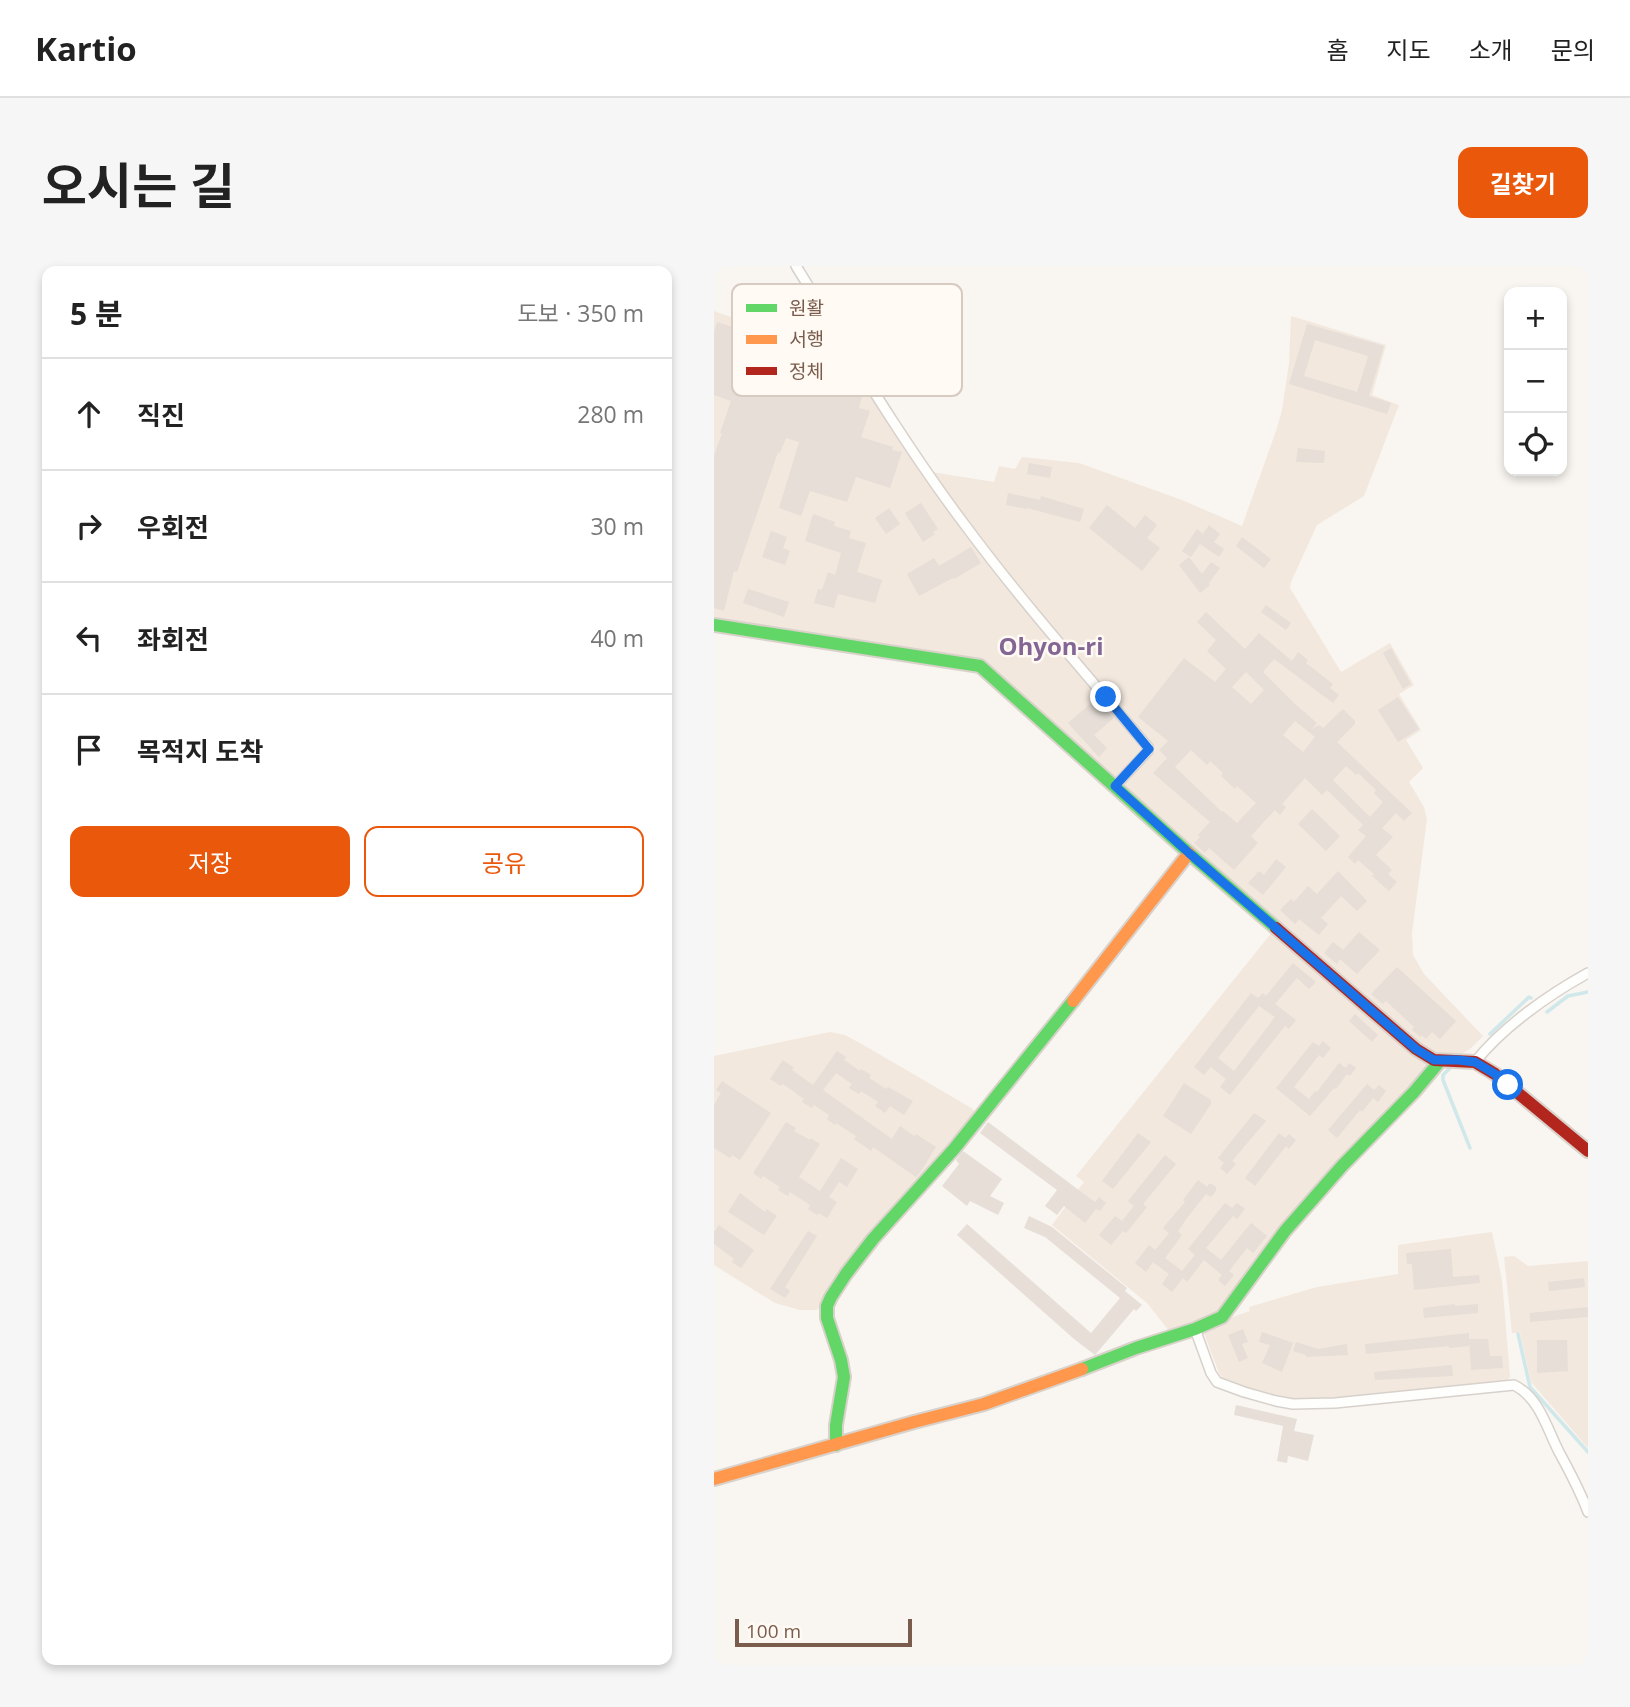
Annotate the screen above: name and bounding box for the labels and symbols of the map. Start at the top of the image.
legend [732,284,962,396]
text: 원활 [789,295,824,321]
text: 서행 [789,326,824,352]
text: 정체 [789,358,824,384]
district label: Ohyon-ri [998,629,1104,662]
route end [1090,681,1121,712]
route start [1492,1069,1523,1100]
scale bar [735,1616,912,1648]

